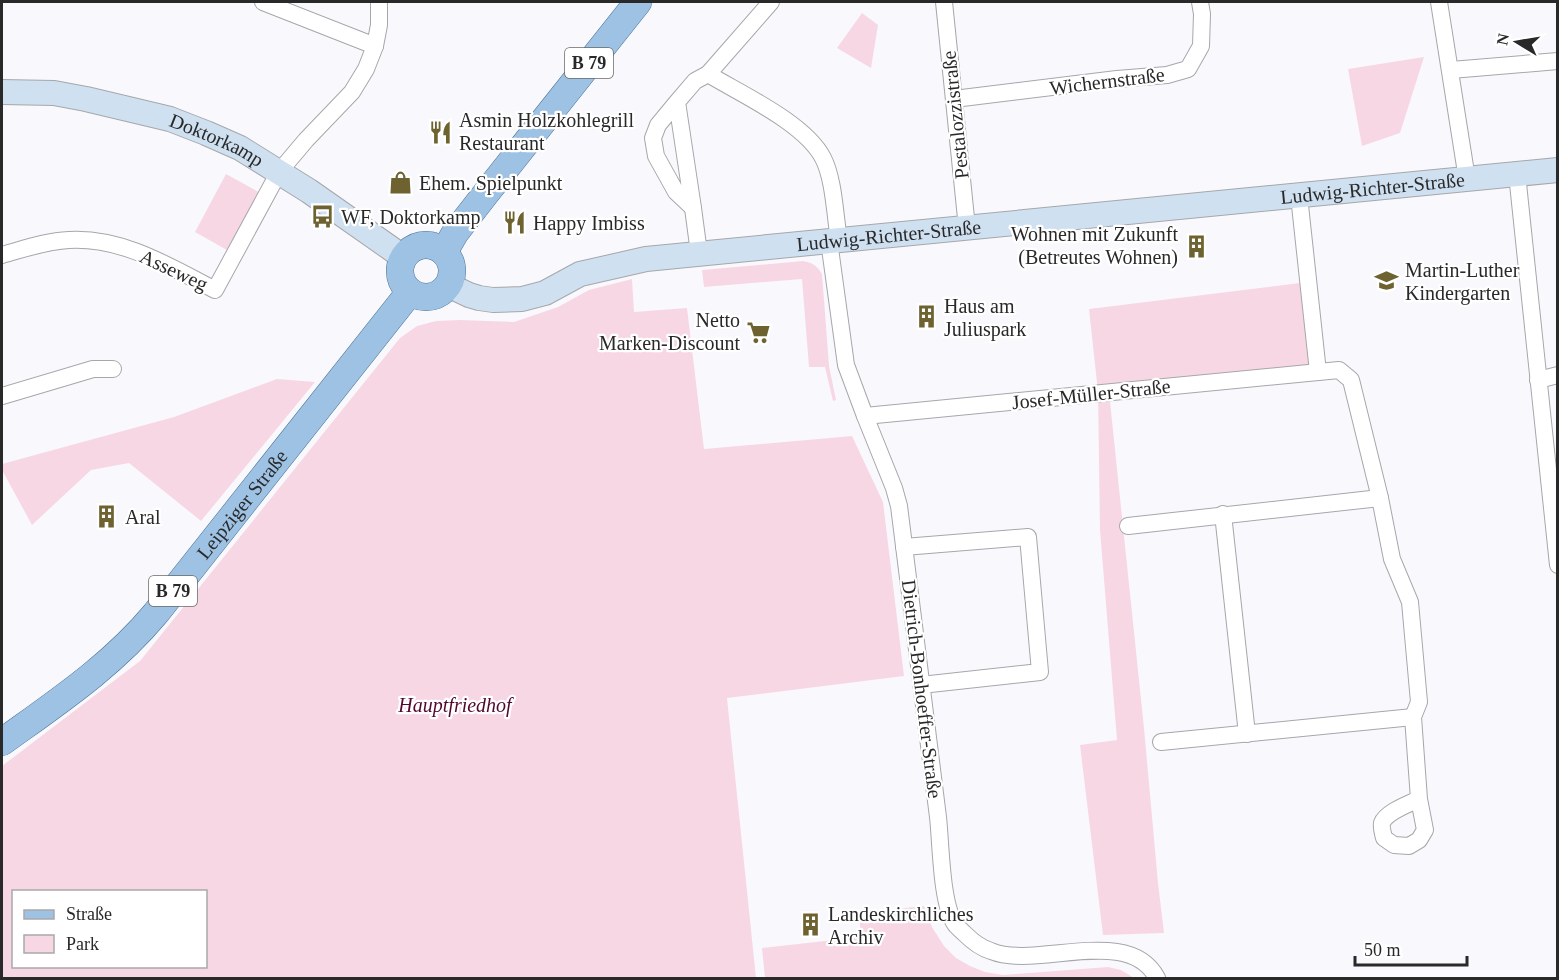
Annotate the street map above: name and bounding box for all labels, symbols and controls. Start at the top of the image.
north arrow [1487,12,1547,72]
text: N [1493,32,1512,47]
road number: B 79 [565,48,613,78]
street label: Pestalozzistraße [937,50,973,180]
street label: Wichernstraße [1048,63,1166,99]
street label: Doktorkamp [166,109,268,172]
place label: Asmin Holzkohlegrill Restaurant [459,109,634,154]
restaurant icon: Asmin Holzkohlegrill Restaurant [428,119,454,145]
street label: Ludwig-Richter-Straße [1279,168,1466,208]
shop icon: Ehem. Spielpunkt [388,170,414,196]
place label: Ehem. Spielpunkt [419,172,563,195]
bus stop icon: WF, Doktorkamp [310,204,336,230]
place label: WF, Doktorkamp [341,206,481,229]
restaurant icon: Happy Imbiss [502,210,528,236]
place label: Happy Imbiss [533,212,645,235]
street label: Ludwig-Richter-Straße [795,215,982,255]
place label: Wohnen mit Zukunft (Betreutes Wohnen) [1011,223,1178,269]
building icon: Wohnen mit Zukunft (Betreutes Wohnen) [1183,233,1209,259]
street label: Asseweg [136,245,211,296]
place label: Martin-Luther Kindergarten [1405,259,1520,305]
school or university icon: Martin-Luther Kindergarten [1374,268,1400,294]
place label: Haus am Juliuspark [944,295,1026,341]
building icon: Haus am Juliuspark [913,304,939,330]
place label: Netto Marken-Discount [599,309,740,354]
supermarket icon: Netto Marken-Discount [745,319,771,345]
street label: Josef-Müller-Straße [1011,375,1172,413]
street label: Leipziger Straße [192,445,292,563]
building icon: Aral [94,504,120,530]
place label: Aral [125,506,161,528]
road number: B 79 [149,576,197,606]
street label: Dietrich-Bonhoeffer-Straße [898,578,946,800]
park label: Hauptfriedhof [397,694,514,717]
legend [12,890,207,968]
place label: Landeskirchliches Archiv [828,903,974,948]
text: Straße [66,904,112,924]
building icon: Landeskirchliches Archiv [797,912,823,938]
scale bar [1355,929,1468,967]
text: Park [66,934,99,954]
text: 50 m [1364,940,1401,960]

